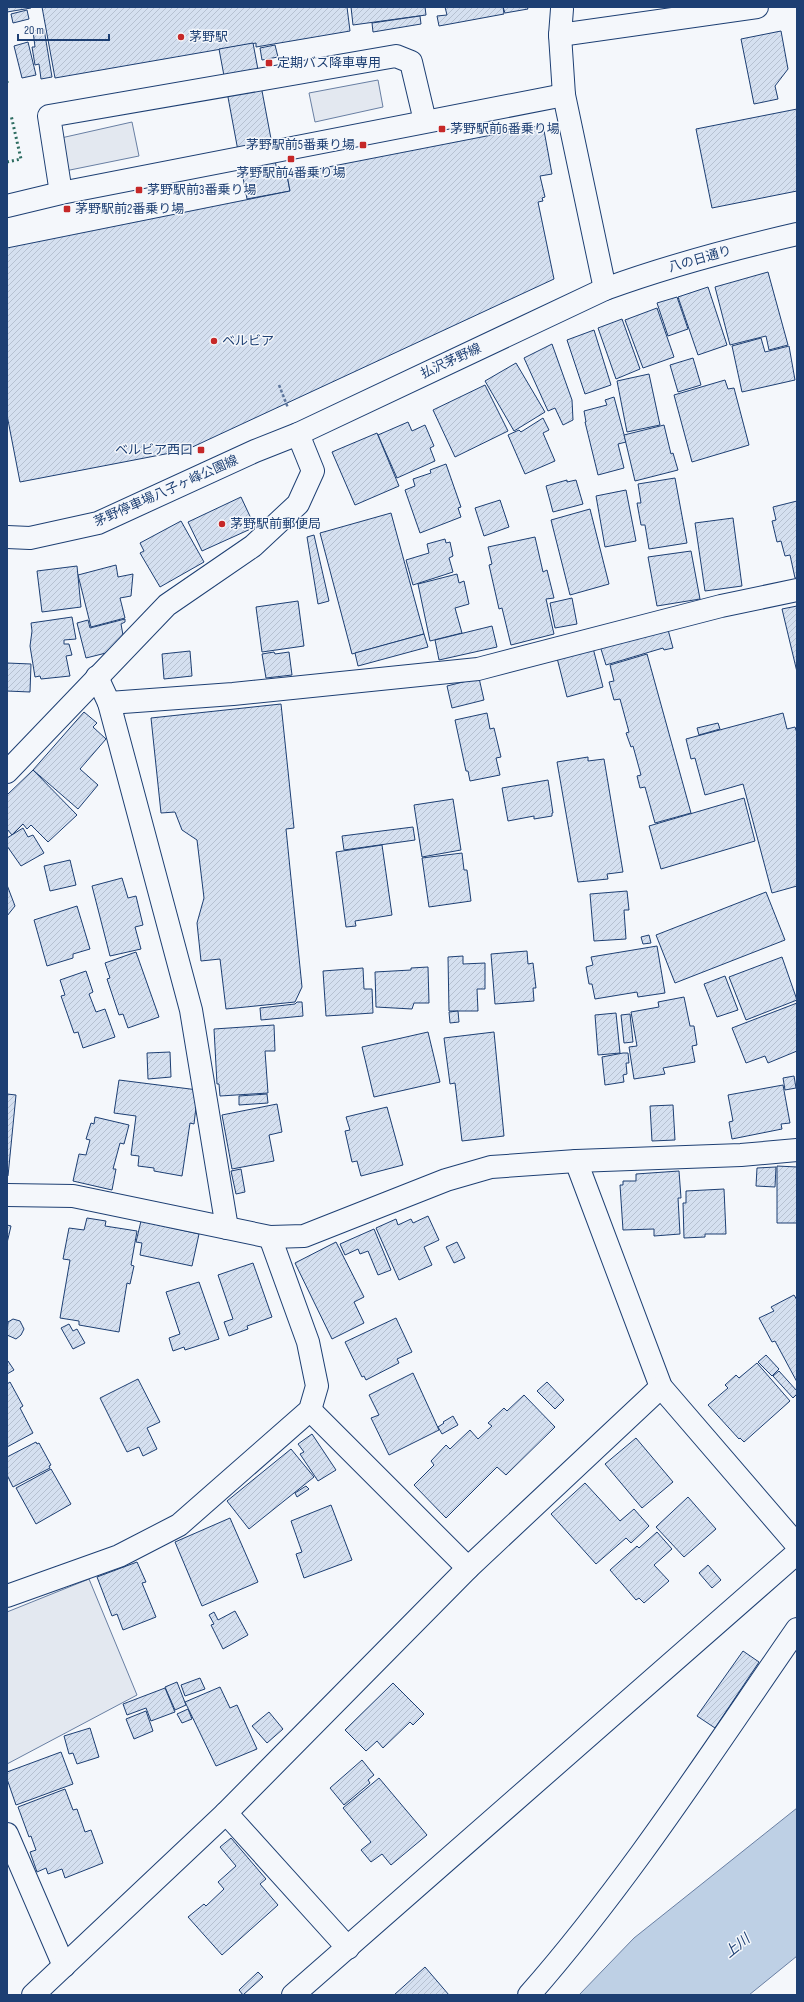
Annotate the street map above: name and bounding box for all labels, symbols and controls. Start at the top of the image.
scale bar [18,16,109,42]
text: 20 m [24,23,44,38]
place label: 茅野駅 [189,29,228,45]
marker: 茅野駅 [176,32,186,42]
place label: 定期バス降車専用 [277,55,381,71]
marker: 定期バス降車専用 [264,58,274,68]
place label: 茅野駅前6番乗り場 [450,121,560,137]
marker: 茅野駅前6番乗り場 [437,124,447,134]
place label: 茅野駅前5番乗り場 [246,137,355,153]
marker: 茅野駅前5番乗り場 [358,140,368,150]
marker: 茅野駅前4番乗り場 [286,154,296,164]
place label: 茅野駅前4番乗り場 [236,165,346,181]
place label: 茅野駅前3番乗り場 [147,182,256,198]
marker: 茅野駅前3番乗り場 [134,185,144,195]
place label: 茅野駅前2番乗り場 [75,201,184,217]
marker: 茅野駅前2番乗り場 [62,204,72,214]
street label: 八の日通り [667,242,733,276]
place label: ベルビア [222,333,274,349]
marker: ベルビア [209,336,219,346]
street label: 払沢茅野線 [418,340,484,382]
place label: ベルビア西口 [115,442,193,458]
marker: ベルビア西口 [196,445,206,455]
street label: 茅野停車場八子ヶ峰公園線 [91,452,241,530]
place label: 茅野駅前郵便局 [230,516,321,532]
marker: 茅野駅前郵便局 [217,519,227,529]
water label: 上川 [721,1929,755,1961]

